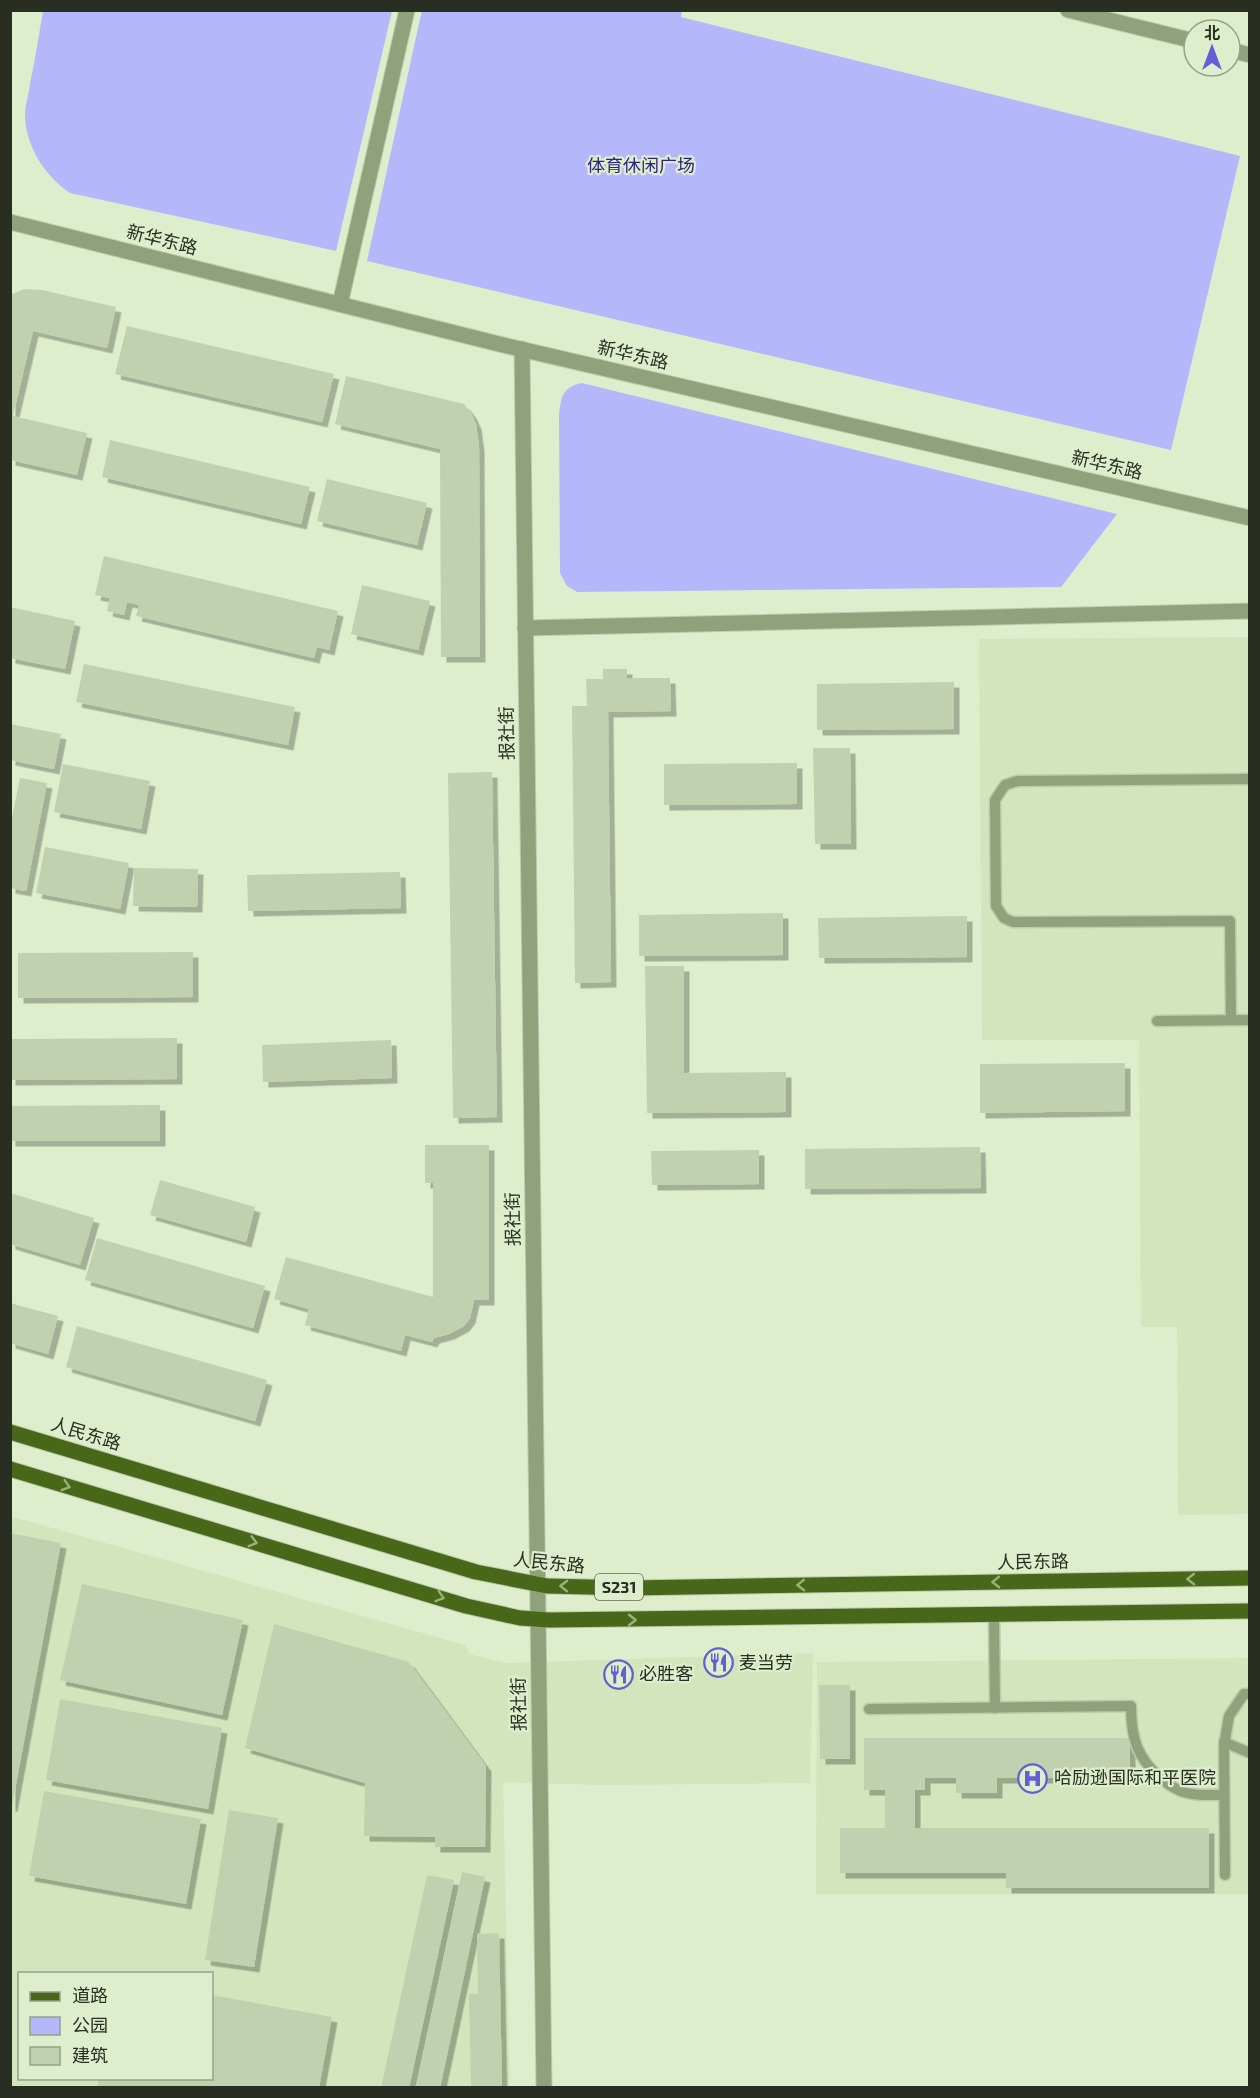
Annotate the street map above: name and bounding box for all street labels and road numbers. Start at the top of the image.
street label: 新华东路 [125,220,200,258]
street label: 新华东路 [596,335,671,373]
street label: 新华东路 [1070,445,1145,483]
street label: 报社街 [495,706,517,760]
street label: 报社街 [501,1192,523,1246]
street label: 人民东路 [49,1412,124,1454]
street label: 人民东路 [512,1547,586,1577]
street label: 人民东路 [997,1549,1069,1573]
road number: S231 [595,1574,643,1600]
street label: 报社街 [507,1677,529,1731]

